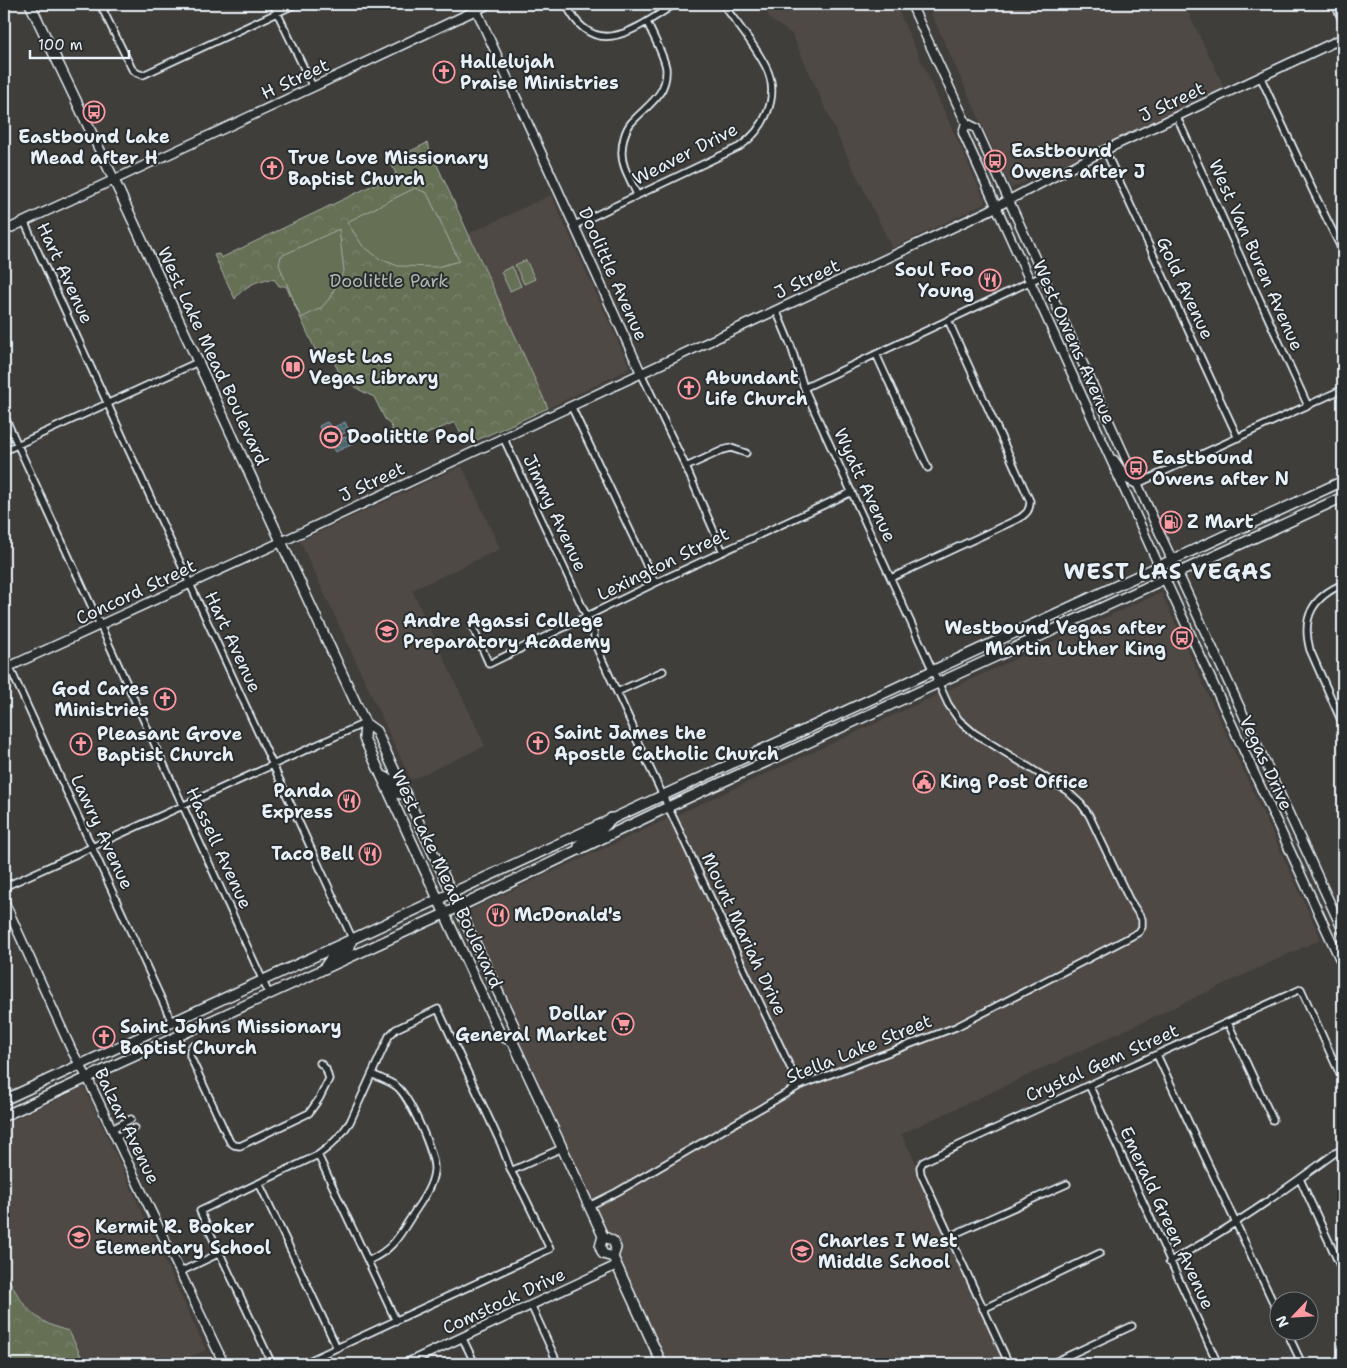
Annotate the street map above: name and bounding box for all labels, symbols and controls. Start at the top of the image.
scale bar [30,28,129,60]
text: 100 m [38,35,83,55]
place label: Hallelujah Praise Ministries [460,50,619,95]
street label: H Street [257,53,333,105]
church icon: Hallelujah Praise Ministries [432,60,456,84]
street label: J Street [1135,76,1209,128]
bus stop icon: Eastbound Lake Mead after H [82,100,106,124]
street label: Weaver Drive [628,117,742,191]
place label: Eastbound Lake Mead after H [18,125,170,170]
place label: Eastbound Owens after J [1011,139,1145,184]
place label: True Love Missionary Baptist Church [288,146,489,191]
bus stop icon: Eastbound Owens after J [983,149,1007,173]
church icon: True Love Missionary Baptist Church [260,156,284,180]
street label: West Van Buren Avenue [1203,156,1309,354]
street label: Doolittle Avenue [573,203,653,345]
street label: Hart Avenue [31,218,99,328]
street label: Gold Avenue [1151,233,1219,343]
street label: West Lake Mead Boulevard [152,243,274,469]
street label: J Street [770,253,844,305]
street label: West Owens Avenue [1027,256,1121,428]
place label: Soul Foo Young [895,258,974,303]
restaurant icon: Soul Foo Young [978,268,1002,292]
park label: Doolittle Park [329,269,449,293]
place label: West Las Vegas Library [309,345,439,390]
library icon: West Las Vegas Library [281,355,305,379]
place label: Abundant Life Church [705,366,808,411]
church icon: Abundant Life Church [677,376,701,400]
street label: Wyatt Avenue [828,424,902,546]
sports icon: Doolittle Pool [319,425,343,449]
place label: Doolittle Pool [347,425,476,449]
place label: Eastbound Owens after N [1152,446,1289,491]
street label: Jimmy Avenue [517,451,593,575]
street label: J Street [335,456,409,508]
bus stop icon: Eastbound Owens after N [1124,456,1148,480]
fuel station icon: Z Mart [1159,510,1183,534]
place label: Z Mart [1187,510,1254,534]
street label: Lexington Street [593,522,733,606]
street label: Concord Street [72,554,200,630]
district label: WEST LAS VEGAS [1063,557,1273,586]
street label: Hart Avenue [199,587,267,697]
place label: Andre Agassi College Preparatory Academy [403,609,611,654]
place label: Westbound Vegas after Martin Luther King [945,616,1166,661]
school or university icon: Andre Agassi College Preparatory Academy [375,619,399,643]
bus stop icon: Westbound Vegas after Martin Luther King [1170,626,1194,650]
place label: God Cares Ministries [52,677,149,722]
church icon: God Cares Ministries [153,687,177,711]
street label: Vegas Drive [1234,712,1298,814]
place label: Saint James the Apostle Catholic Church [554,721,779,766]
place label: Pleasant Grove Baptist Church [97,722,242,767]
church icon: Saint James the Apostle Catholic Church [526,731,550,755]
church icon: Pleasant Grove Baptist Church [69,732,93,756]
street label: West Lake Mead Boulevard [386,766,508,992]
public building icon: King Post Office [912,770,936,794]
place label: King Post Office [940,770,1089,794]
street label: Lawry Avenue [65,771,139,893]
place label: Panda Express [261,779,334,824]
street label: Hassell Avenue [180,783,258,913]
restaurant icon: Panda Express [337,789,361,813]
place label: Taco Bell [271,842,354,866]
restaurant icon: Taco Bell [358,842,382,866]
street label: Mount Mariah Drive [696,849,792,1019]
restaurant icon: McDonald's [486,903,510,927]
place label: McDonald's [514,903,621,927]
place label: Dollar General Market [455,1002,607,1047]
street label: Stella Lake Street [783,1009,936,1089]
supermarket icon: Dollar General Market [611,1012,635,1036]
place label: Saint Johns Missionary Baptist Church [120,1015,342,1060]
street label: Crystal Gem Street [1022,1018,1183,1108]
church icon: Saint Johns Missionary Baptist Church [92,1025,116,1049]
street label: Balzar Avenue [89,1064,165,1188]
street label: Emerald Green Avenue [1114,1123,1220,1313]
place label: Kermit R. Booker Elementary School [95,1215,271,1260]
school or university icon: Kermit R. Booker Elementary School [67,1225,91,1249]
place label: Charles I West Middle School [818,1229,958,1274]
school or university icon: Charles I West Middle School [790,1239,814,1263]
street label: Comstock Drive [439,1262,569,1340]
north arrow [1270,1290,1320,1340]
text: N [1272,1313,1293,1330]

